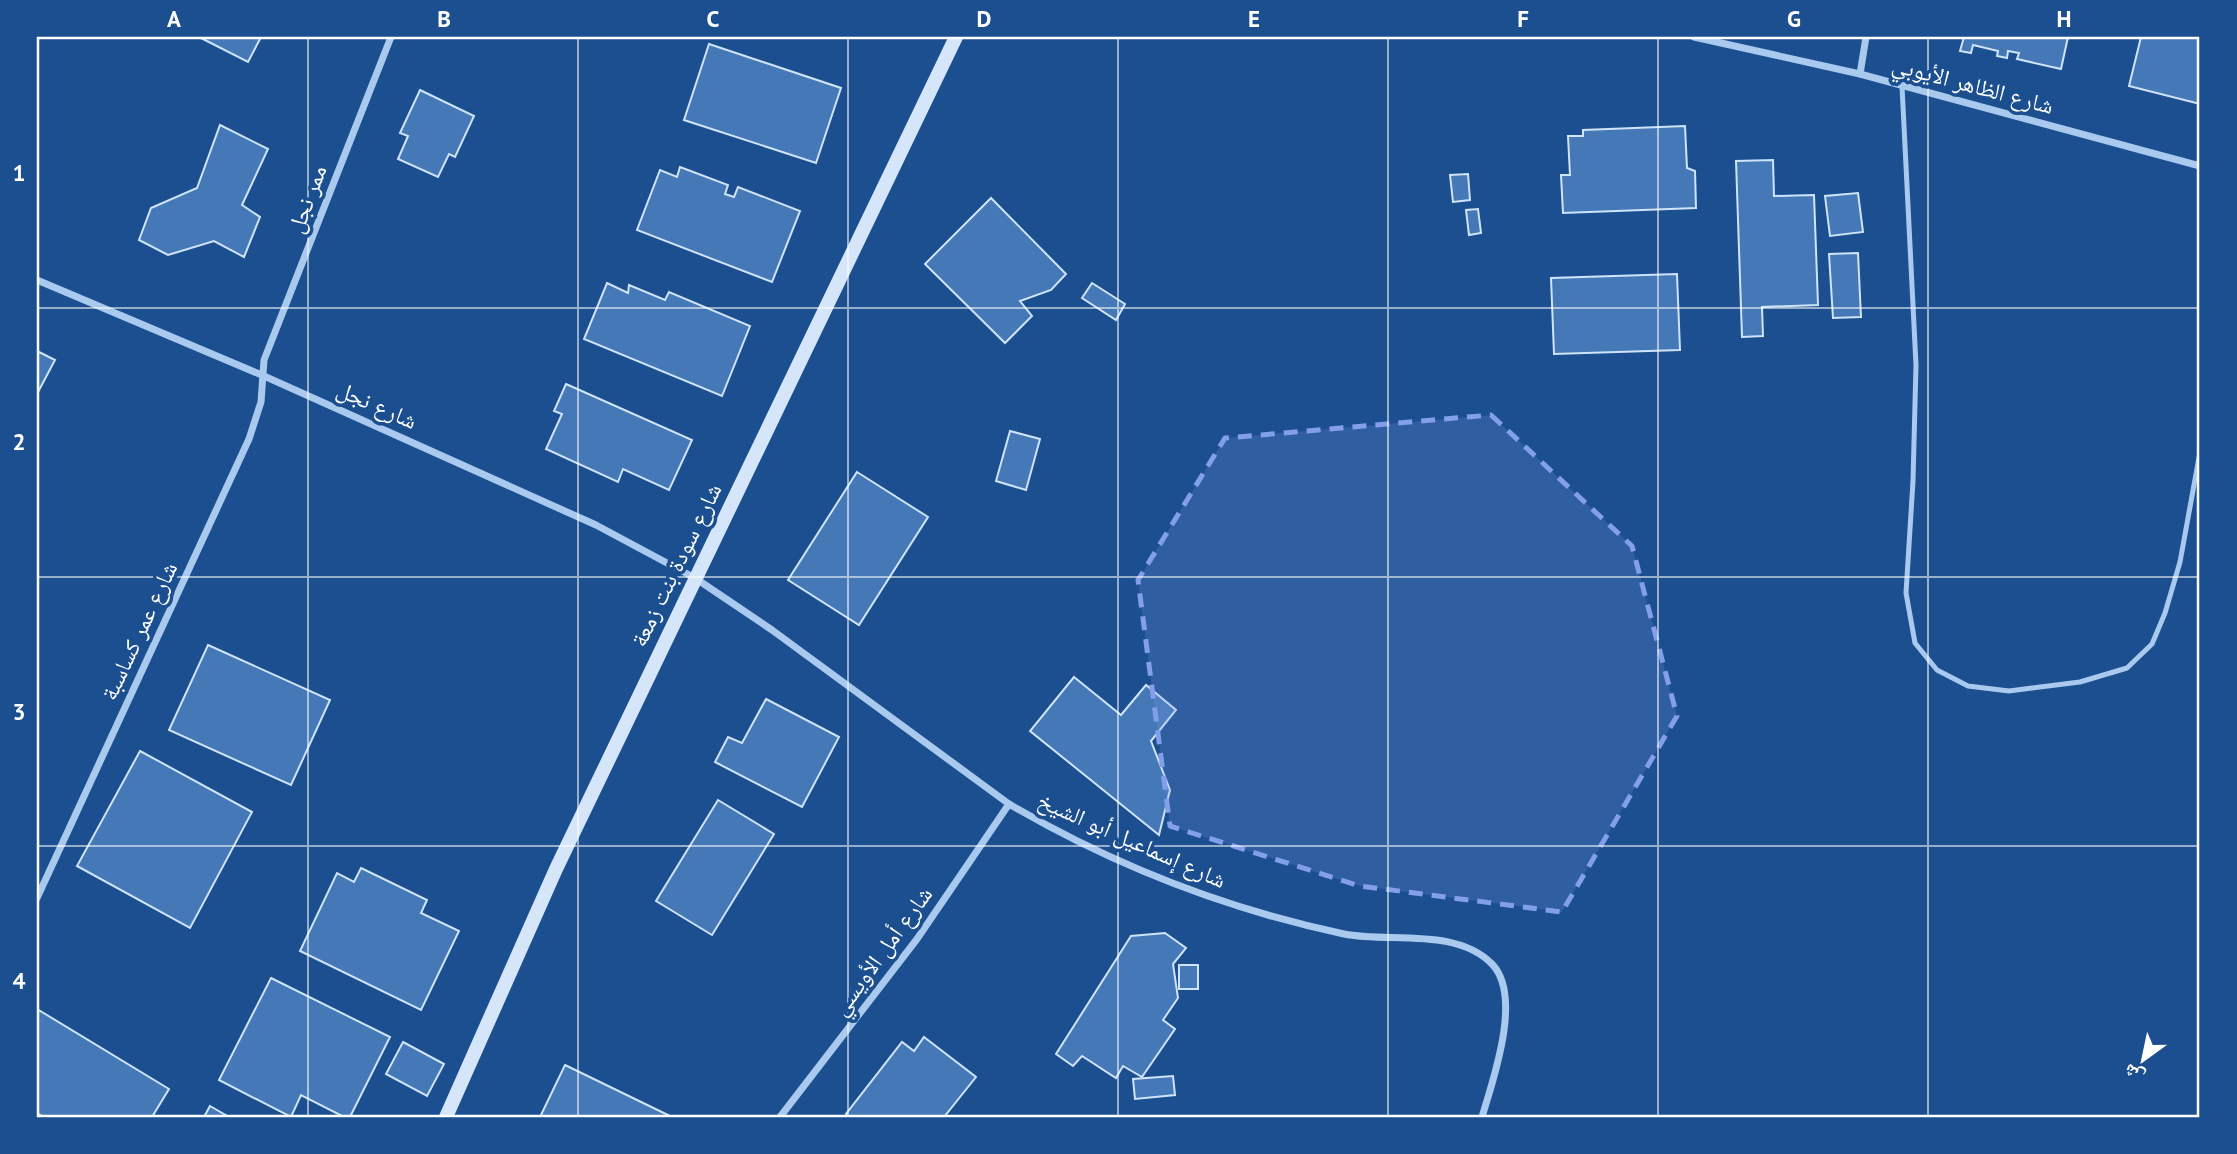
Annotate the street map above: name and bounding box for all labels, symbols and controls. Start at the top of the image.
text: A [167,4,181,33]
text: B [437,4,451,33]
text: C [707,4,720,33]
text: D [977,4,991,33]
text: E [1248,4,1260,33]
text: F [1517,4,1529,33]
text: G [1787,4,1801,33]
text: H [2057,4,2071,33]
street label: شارع الظاهر الأيوبي [1888,49,2057,125]
text: 1 [12,158,26,187]
street label: ممر نجل [280,161,333,237]
street label: شارع نجل [332,374,422,436]
text: 2 [12,427,26,456]
street label: شارع سودة بنت زمعة [623,478,729,652]
street label: شارع عمر كساسبة [94,557,184,705]
text: 3 [12,697,26,726]
street label: شارع إسماعيل أبو الشيخ [1033,785,1231,895]
street label: شارع أمل الأويسي [825,880,942,1024]
text: 4 [12,966,26,995]
north arrow [2108,1024,2178,1094]
text: ش [2119,1059,2149,1090]

